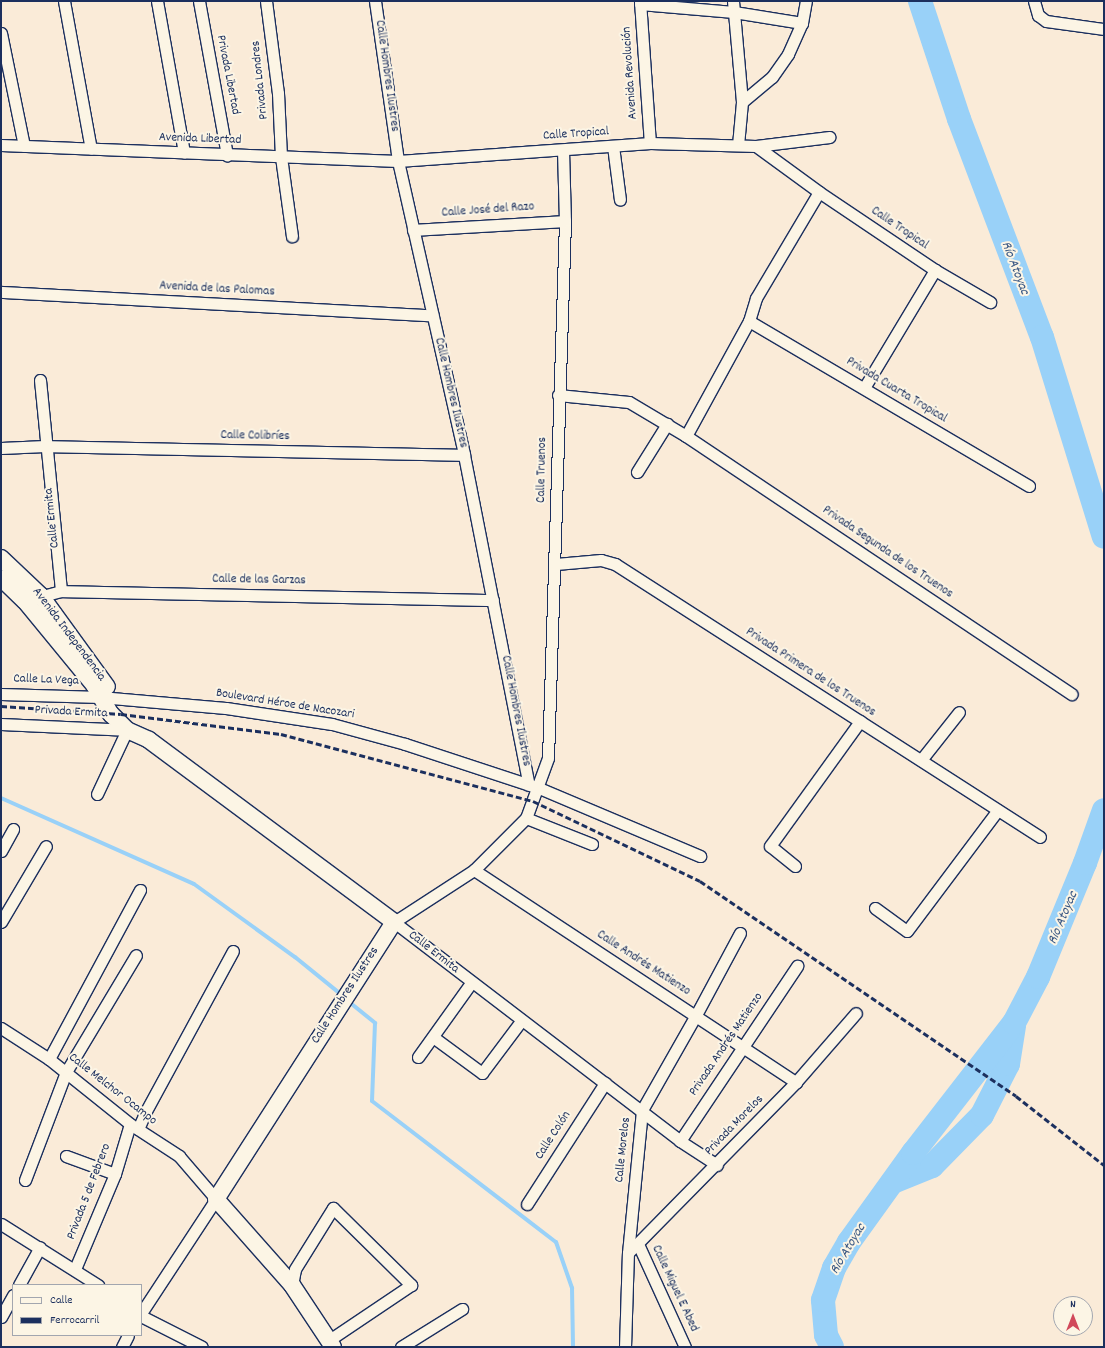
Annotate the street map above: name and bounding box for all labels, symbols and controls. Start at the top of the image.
street label: Calle Hombres Ilustres [370,19,402,133]
street label: Avenida Revolución [620,26,642,120]
street label: Privada Libertad [212,34,242,116]
street label: Privada Londres [249,40,273,120]
street label: Calle Tropical [543,125,609,145]
street label: Avenida Libertad [158,131,242,149]
street label: Calle José del Razo [441,200,535,222]
street label: Calle Tropical [867,204,931,254]
water label: Río Atoyac [997,239,1033,297]
street label: Avenida de las Palomas [159,279,275,301]
street label: Calle Hombres Ilustres [430,336,470,450]
street label: Privada Cuarta Tropical [843,355,949,427]
street label: Calle Colibríes [220,429,290,445]
street label: Calle Truenos [535,437,551,503]
street label: Calle Ermita [42,487,64,549]
street label: Privada Segunda de los Truenos [819,503,955,603]
street label: Calle de las Garzas [212,572,306,590]
street label: Avenida Independencia [28,585,108,685]
street label: Privada Primera de los Truenos [742,625,878,721]
street label: Calle Hombres Ilustres [497,654,533,768]
street label: Calle La Vega [13,672,79,690]
street label: Boulevard Héroe de Nacozari [215,686,355,724]
street label: Privada Ermita [34,703,108,723]
water label: Río Atoyac [1044,889,1082,947]
street label: Calle Ermita [404,928,462,978]
street label: Calle Andrés Matienzo [593,928,693,1000]
street label: Calle Hombres Ilustres [309,945,383,1047]
street label: Privada Andrés Matienzo [687,990,767,1100]
street label: Calle Melchor Ocampo [65,1051,159,1129]
street label: Privada Morelos [702,1092,768,1160]
street label: Calle Colón [533,1109,575,1163]
street label: Calle Morelos [613,1117,635,1183]
street label: Privada 5 de Febrero [64,1142,116,1242]
water label: Río Atoyac [826,1221,870,1277]
street label: Calle Miguel E Abed [647,1243,701,1335]
legend [12,1284,142,1336]
text: Calle [50,1292,73,1309]
north arrow [1053,1296,1093,1336]
text: N [1070,1297,1076,1313]
text: Ferrocarril [50,1312,99,1329]

